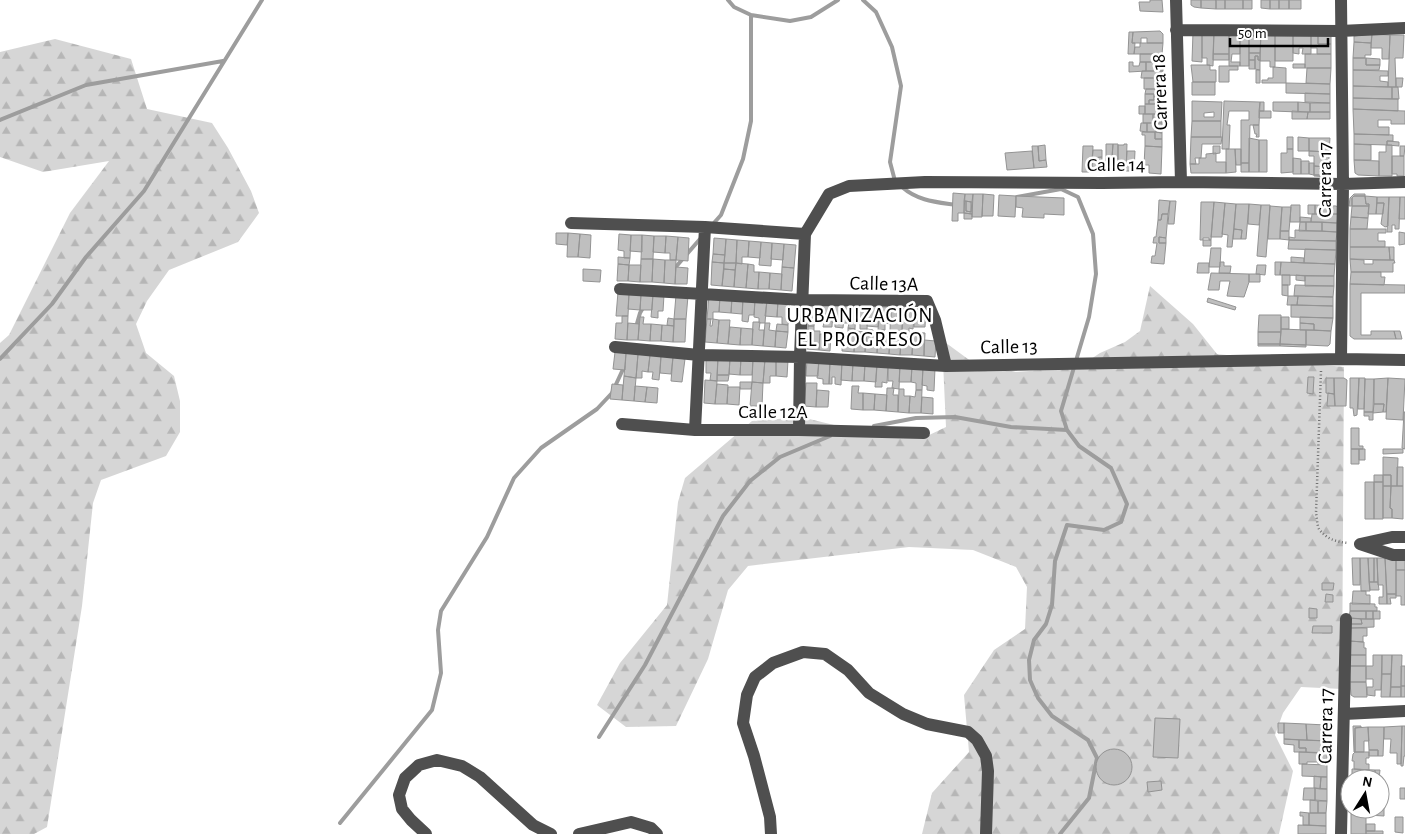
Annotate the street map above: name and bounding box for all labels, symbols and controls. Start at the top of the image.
scale bar [1230,15,1328,47]
text: 50 m [1238,26,1267,41]
street label: Carrera 18 [1149,53,1171,131]
street label: Carrera 17 [1315,142,1335,218]
street label: Calle 14 [1087,155,1145,175]
street label: Calle 13A [849,273,919,295]
district label: URBANIZACIÓN EL PROGRESO [787,303,934,350]
street label: Calle 13 [980,337,1038,357]
street label: Calle 12A [738,402,808,422]
street label: Carrera 17 [1315,688,1337,764]
north arrow [1340,769,1390,819]
text: N [1361,774,1373,790]

